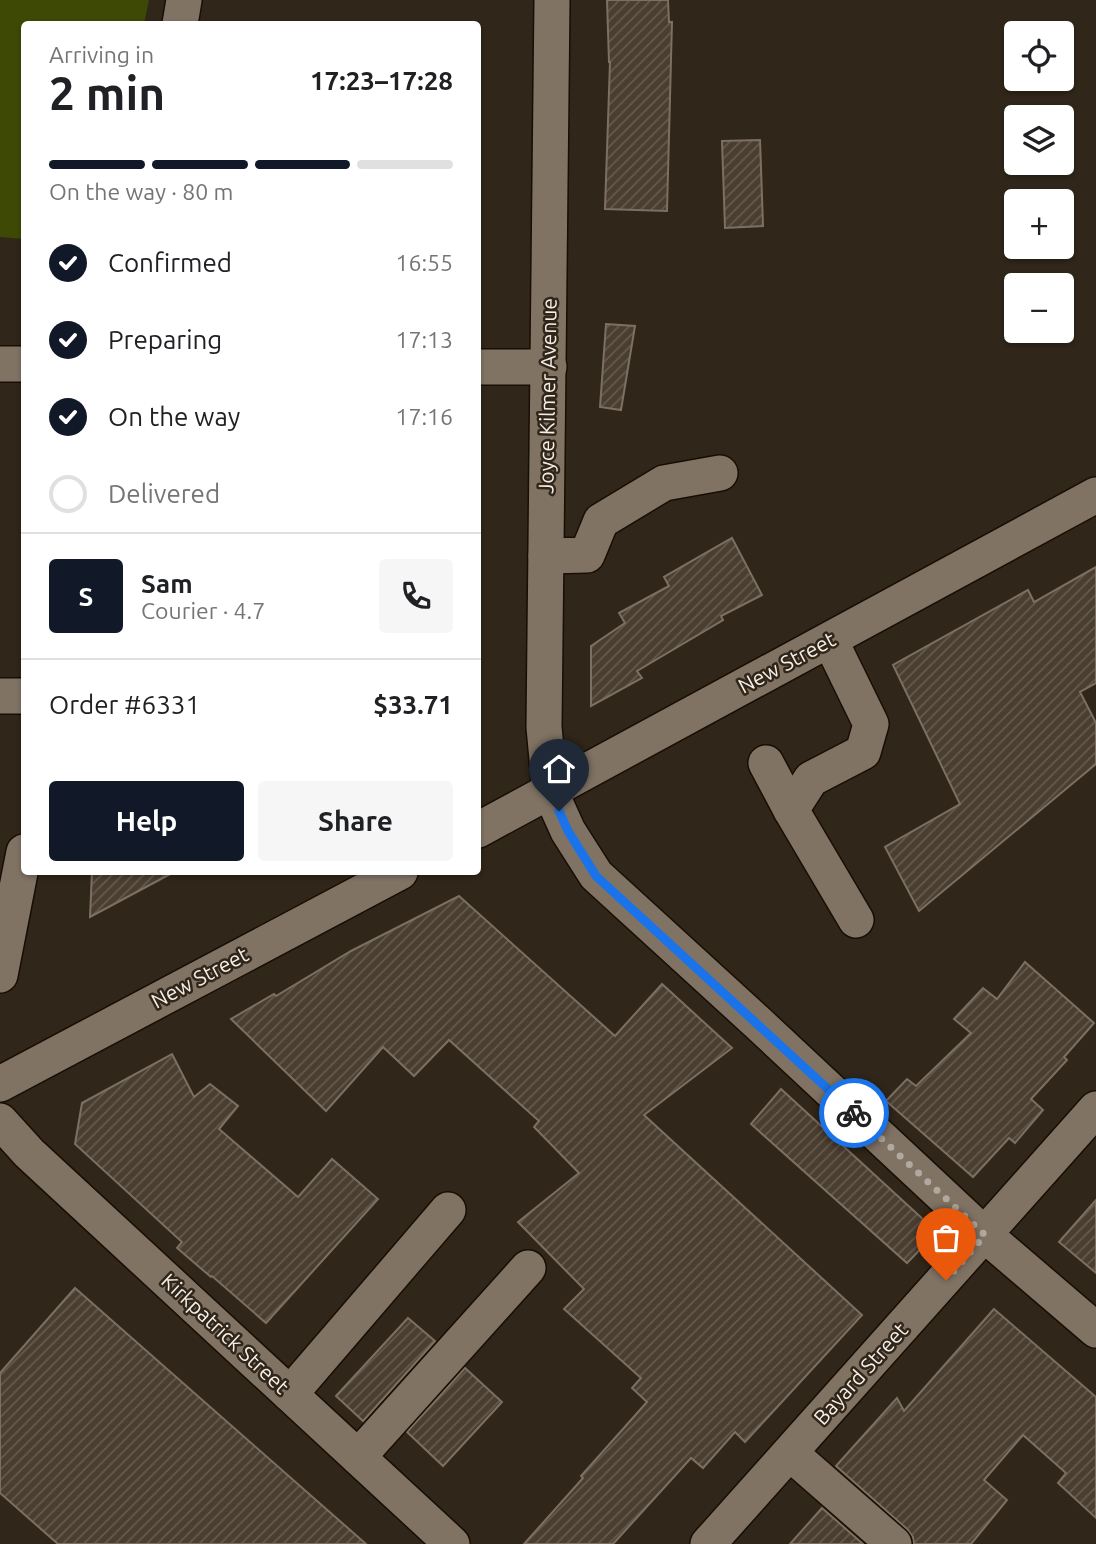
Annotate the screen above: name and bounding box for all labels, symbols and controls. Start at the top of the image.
map controls [1004,21,1074,343]
button: locate [1004,21,1074,91]
text: Arriving in [49,42,154,67]
text: 17:23–17:28 [310,66,453,95]
text: 2 min [49,67,165,119]
button: layers [1004,105,1074,175]
text: On the way · 80 m [49,179,233,204]
button: + [1004,189,1074,259]
icon: check [49,244,87,282]
text: Confirmed [108,248,232,277]
text: 16:55 [395,250,453,275]
button: − [1004,273,1074,343]
street label: Joyce Kilmer Avenue [533,298,561,494]
icon: check [49,321,87,359]
text: Preparing [108,325,222,354]
text: 17:13 [395,327,453,352]
icon: check [49,398,87,436]
text: On the way [108,402,240,431]
text: 17:16 [395,404,453,429]
text: Delivered [108,479,220,508]
button: phone [379,559,453,633]
text: Sam [141,569,193,598]
text: S [79,582,93,611]
text: Courier · 4.7 [141,598,265,623]
street label: New Street [734,627,839,698]
text: Order #6331 [49,690,200,719]
text: $33.71 [373,690,453,719]
pin [529,739,589,811]
icon: home [540,750,578,788]
button: Help [49,781,244,861]
button: Share [258,781,453,861]
street label: New Street [147,942,252,1013]
courier [819,1078,889,1148]
icon: bike [835,1094,873,1132]
pin [916,1208,976,1280]
icon: bag [927,1219,965,1257]
street label: Kirkpatrick Street [157,1268,294,1398]
street label: Bayard Street [808,1317,912,1429]

